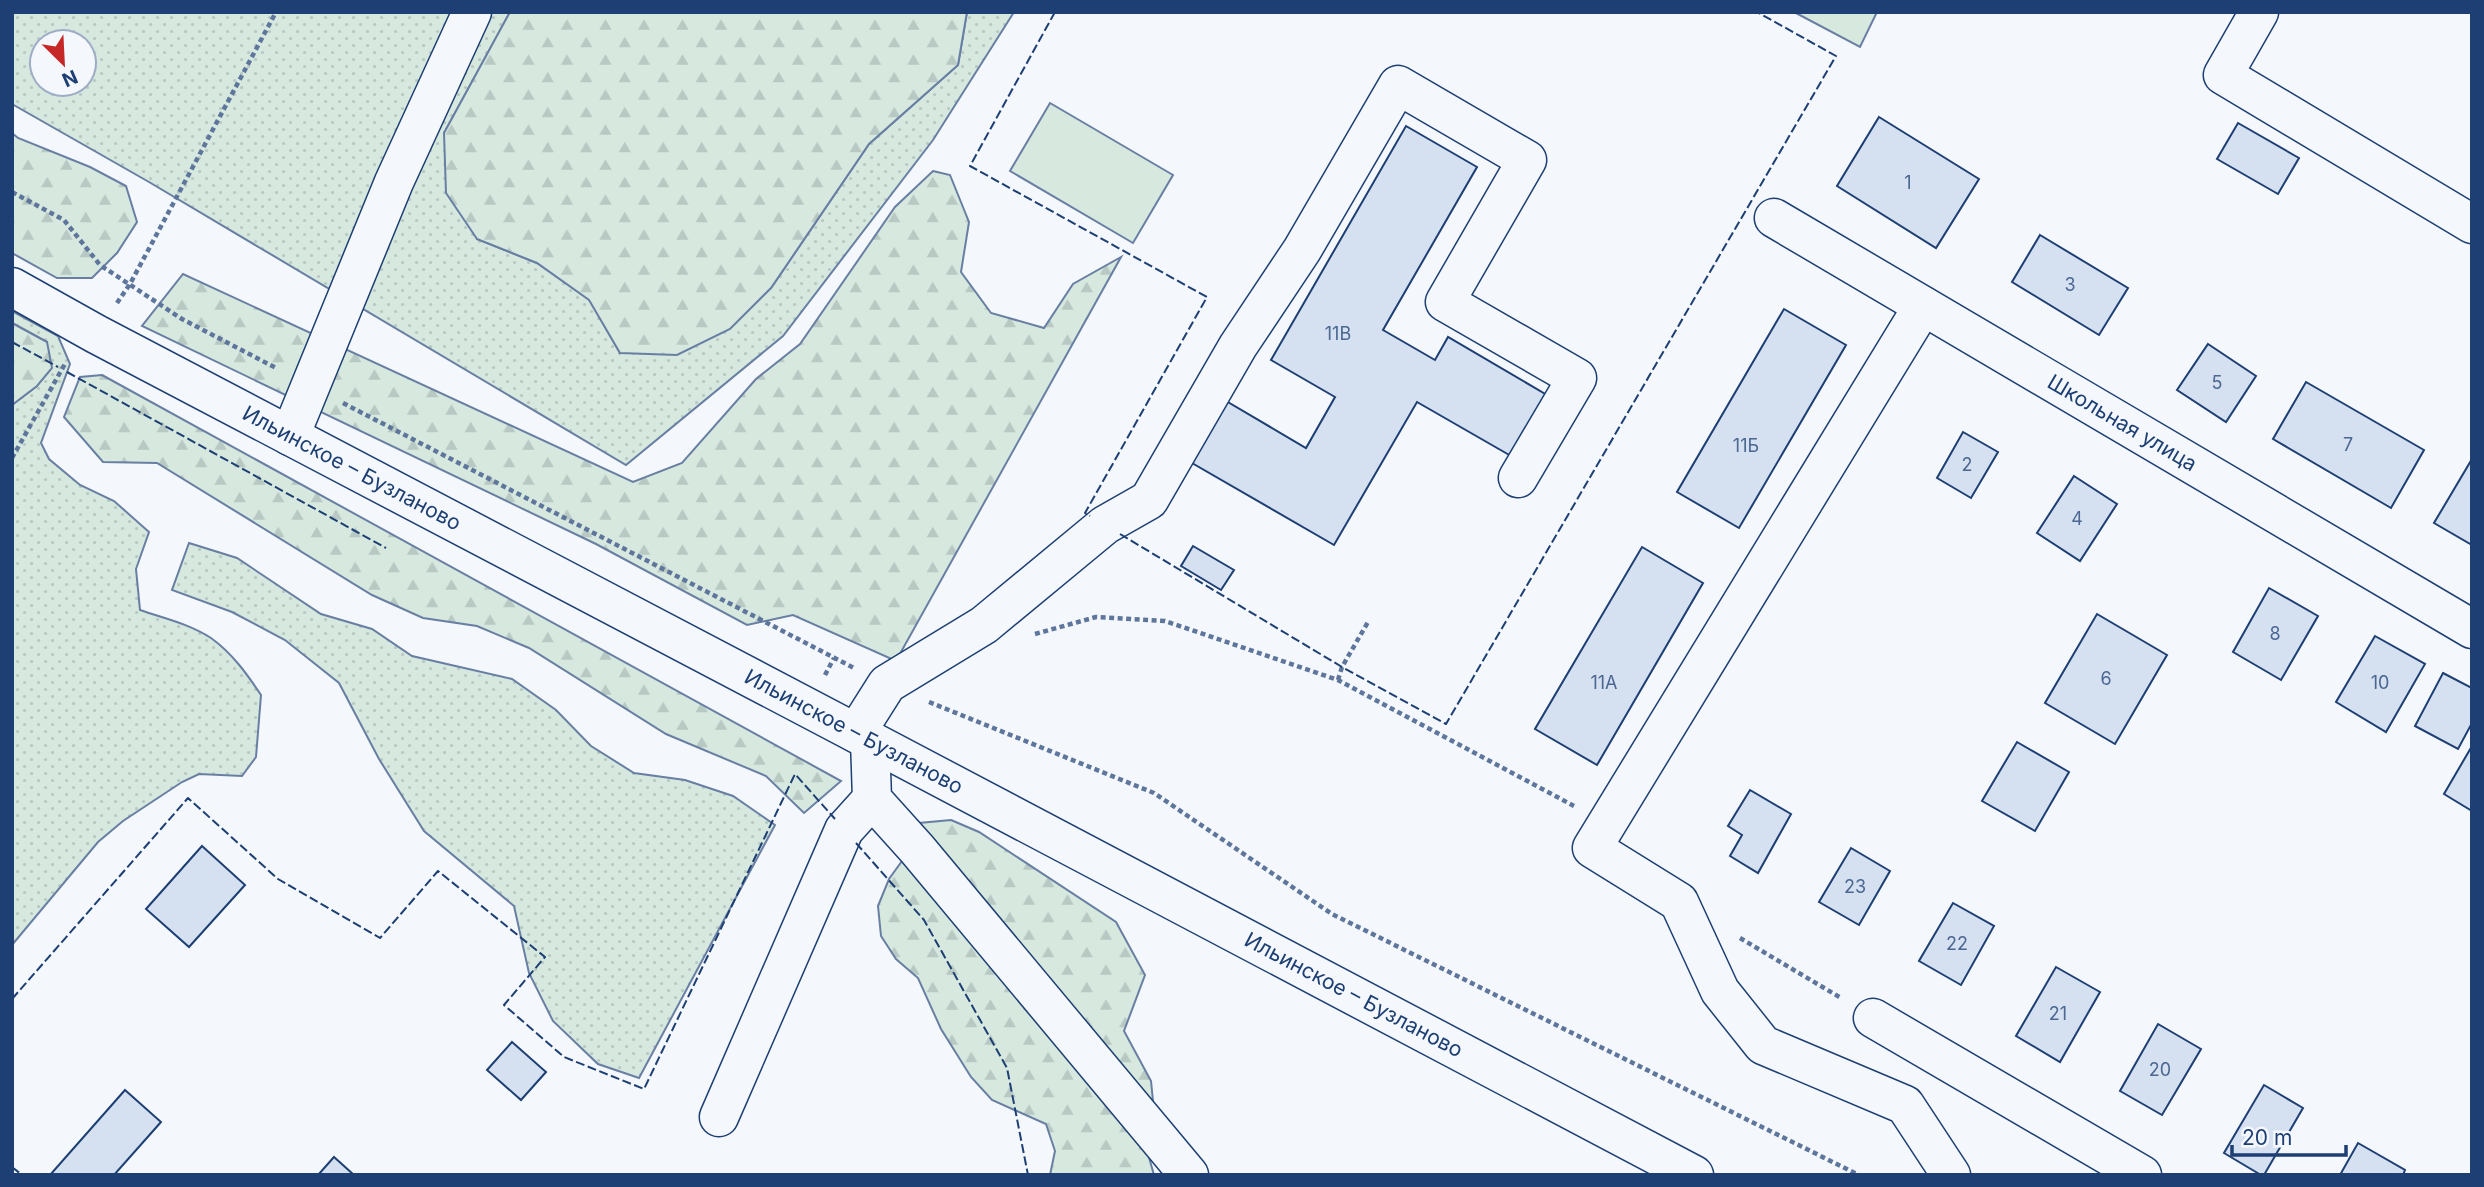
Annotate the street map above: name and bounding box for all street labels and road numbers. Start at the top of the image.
street label: Школьная улица [2043,369,2202,476]
street label: Ильинское – Бузланово [238,400,465,535]
street label: Ильинское – Бузланово [740,664,967,799]
street label: Ильинское – Бузланово [1240,927,1467,1062]

